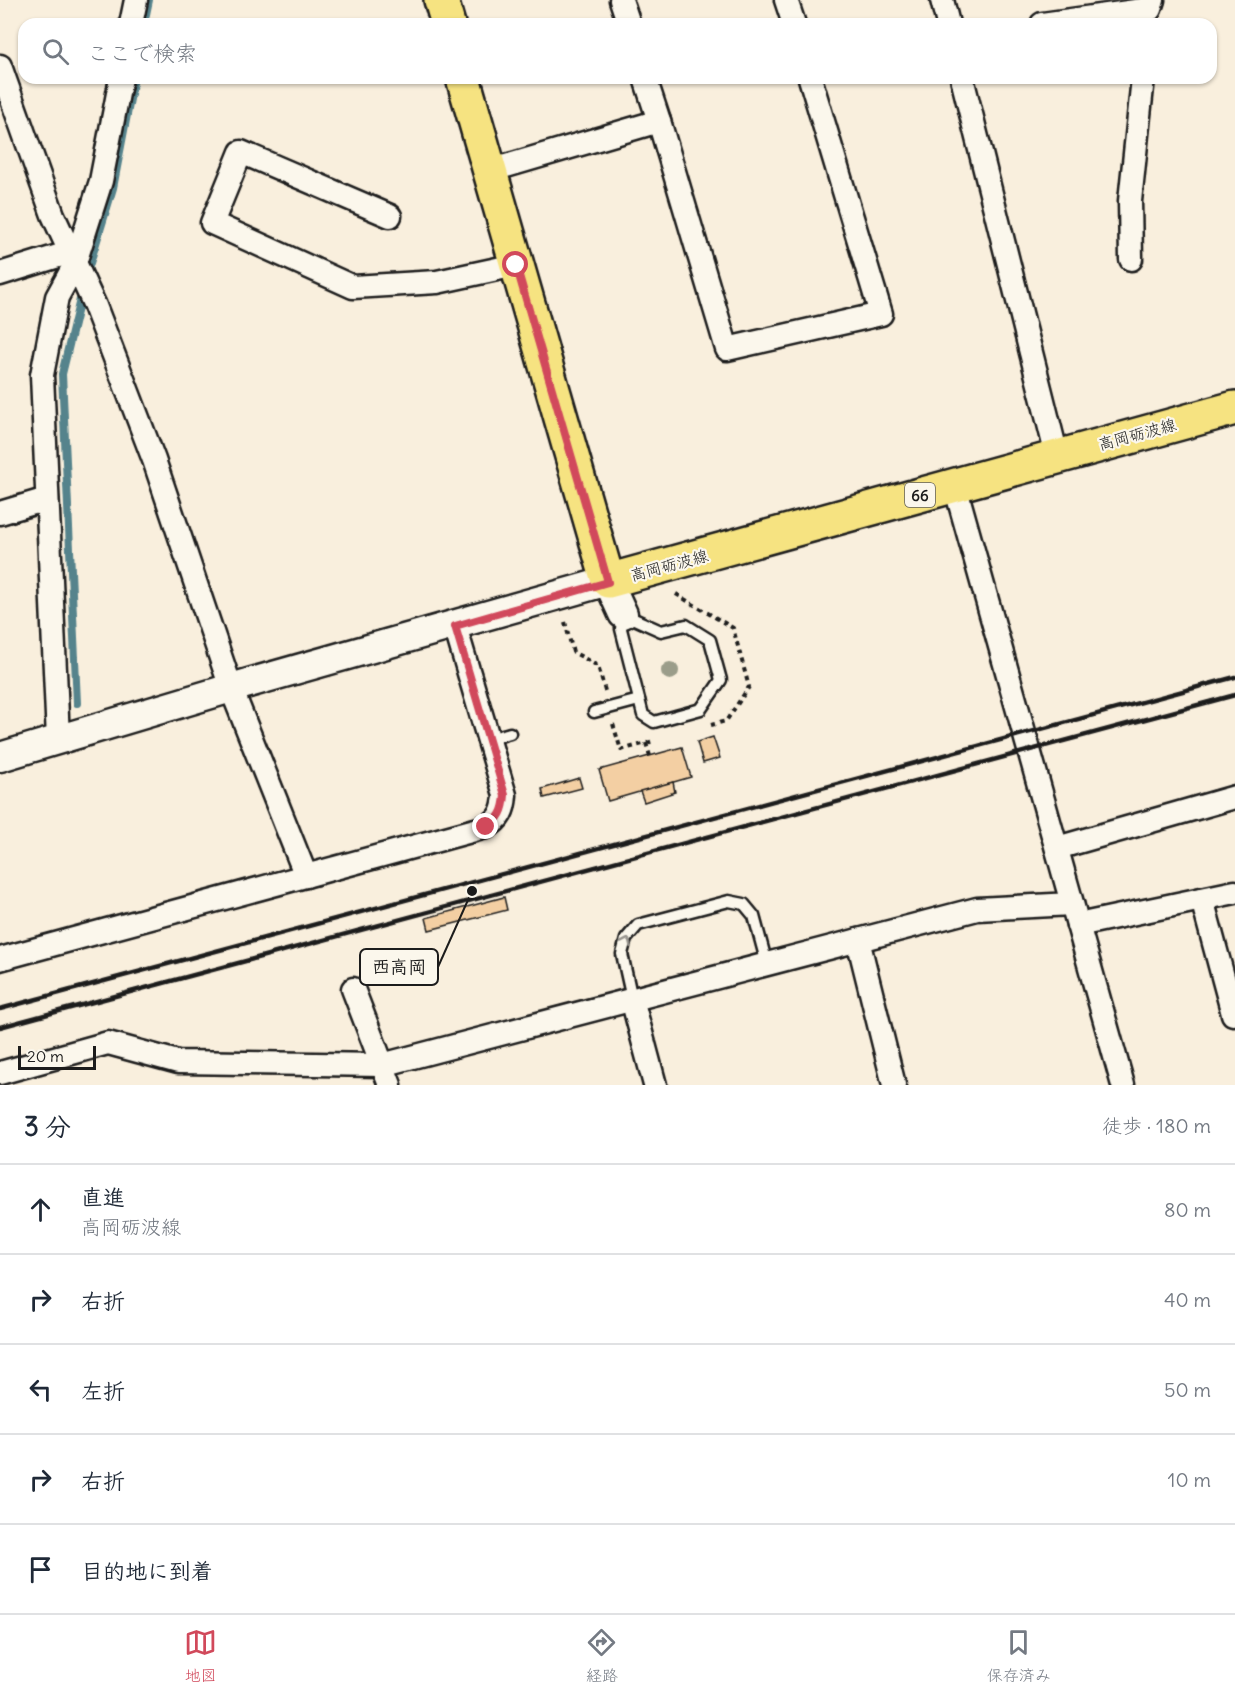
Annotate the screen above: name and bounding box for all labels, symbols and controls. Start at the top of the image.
search box [18,18,1217,84]
icon: search [39,35,72,68]
text: ここで検索 [87,39,197,67]
route start [502,251,528,277]
street label: 高岡砺波線 [1096,414,1178,454]
road number: 66 [905,483,935,507]
street label: 高岡砺波線 [628,545,710,585]
route end [472,813,498,839]
one-way arrow [620,938,632,949]
callout: 西高岡 [360,949,438,985]
text: 西高岡 [372,955,426,978]
scale bar [18,1043,96,1070]
text: 20 m [27,1046,64,1066]
text: 3 分 [24,1110,71,1143]
text: 徒歩 · 180 m [1102,1113,1211,1138]
text: 直進 [81,1183,125,1211]
icon: ahead [24,1193,57,1226]
text: 80 m [1164,1197,1211,1222]
text: 高岡砺波線 [81,1214,181,1239]
icon: right [24,1283,57,1316]
text: 右折 [81,1287,125,1315]
text: 40 m [1164,1287,1211,1312]
icon: left [24,1373,57,1406]
text: 左折 [81,1377,125,1405]
text: 50 m [1164,1377,1211,1402]
icon: right [24,1463,57,1496]
text: 右折 [81,1467,125,1495]
text: 10 m [1168,1467,1211,1492]
icon: arrive [24,1553,57,1586]
text: 目的地に到着 [81,1557,213,1585]
tab: 地図 [184,1626,217,1686]
tab: 経路 [585,1626,618,1686]
tab: 保存済み [987,1626,1051,1686]

